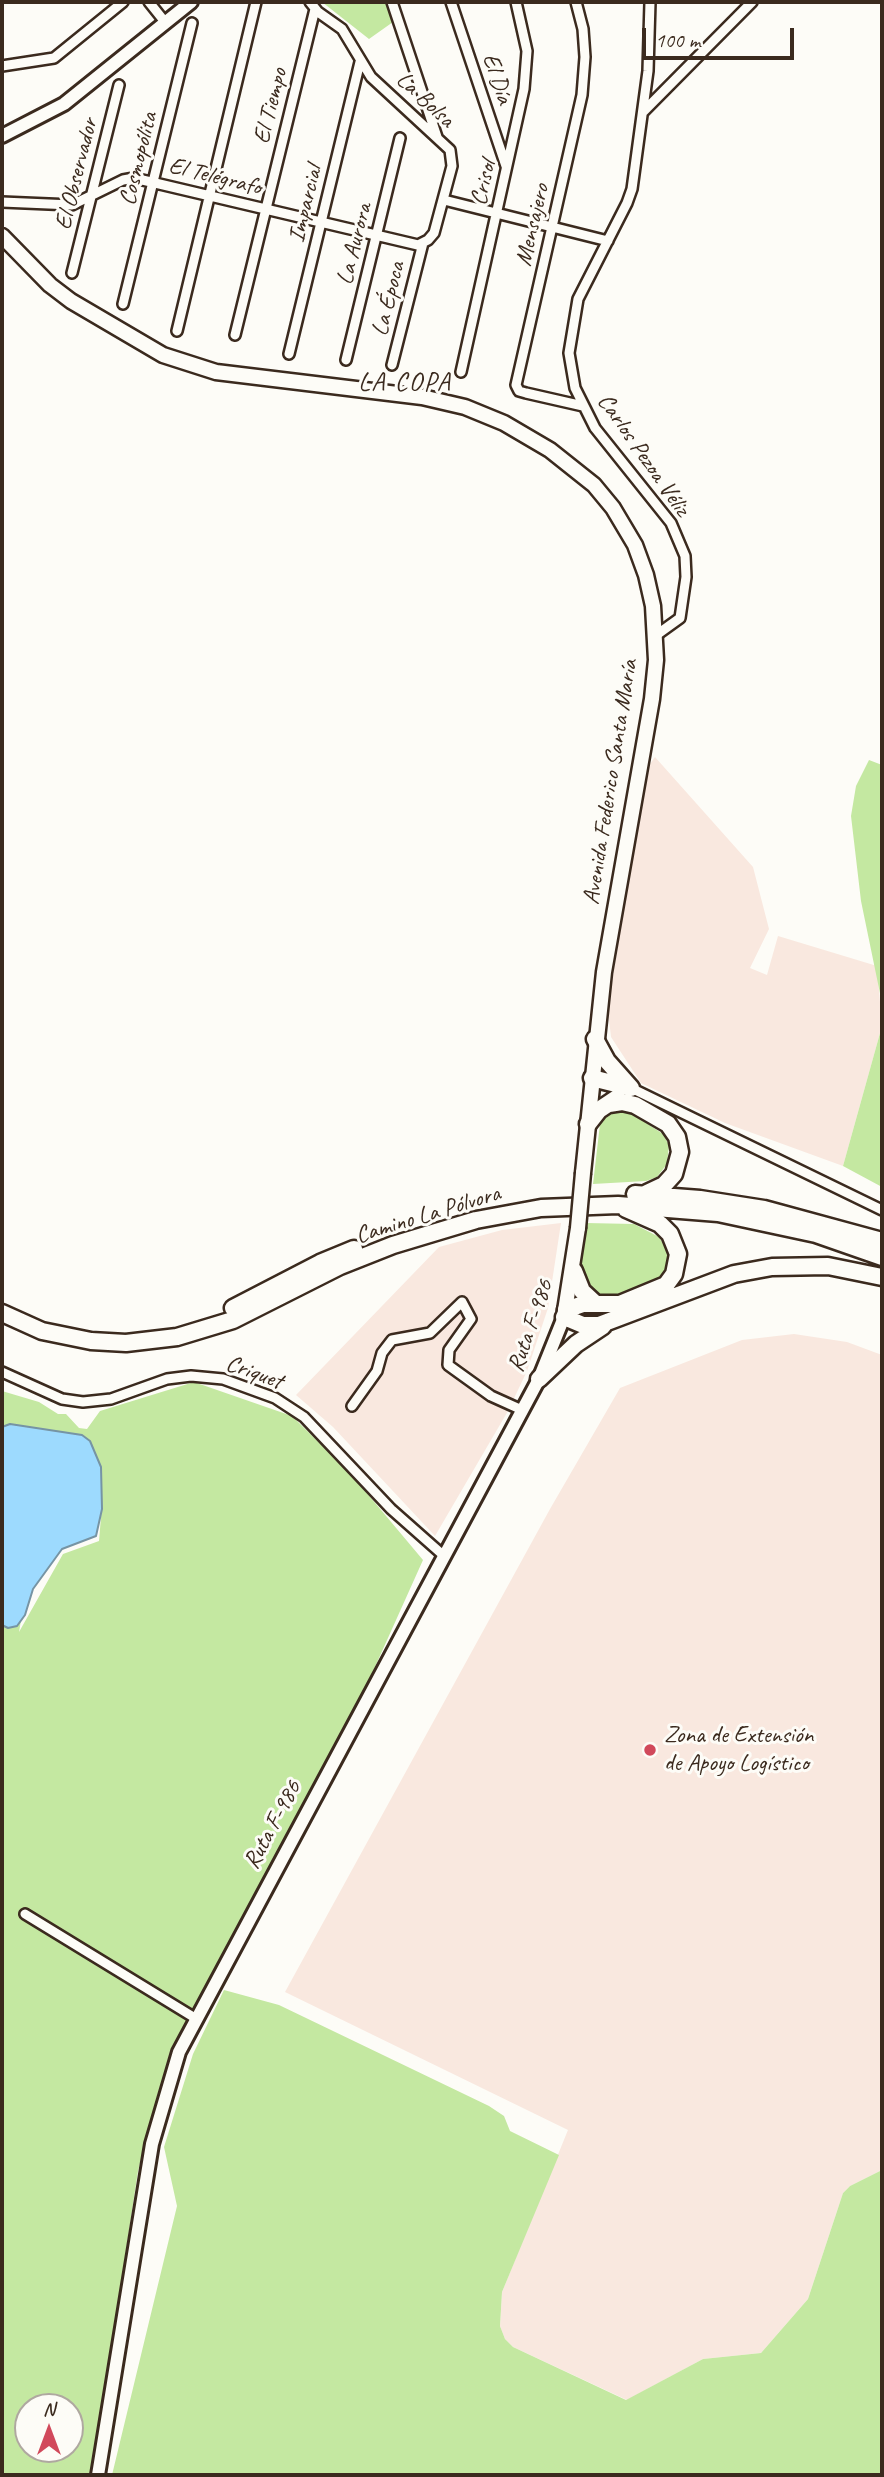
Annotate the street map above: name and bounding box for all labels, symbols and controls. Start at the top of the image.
scale bar [646,14,798,58]
text: 100 m [655,27,700,53]
street label: El Día [475,50,519,108]
street label: El Tiempo [248,65,294,147]
street label: La Bolsa [390,66,460,134]
street label: Cosmopólita [114,110,164,208]
street label: El Observador [49,115,105,233]
street label: El Telégrafo [166,152,264,202]
street label: Crisol [465,158,503,208]
street label: Imparcial [283,163,329,245]
street label: Mensajero [510,181,556,269]
street label: La Aurora [331,200,379,288]
street label: La Época [366,259,412,339]
district label: LA COPA [359,367,451,399]
street label: Carlos Pezoa Véliz [590,388,696,522]
street label: Avenida Federico Santa María [577,658,645,906]
street label: Camino La Pólvora [352,1179,504,1251]
street label: Ruta F-986 [502,1276,560,1376]
street label: Criquet [222,1350,286,1396]
place label: Zona de Extensión de Apoyo Logístico [664,1722,813,1778]
marker: Zona de Extensión de Apoyo Logístico [642,1742,658,1758]
street label: Ruta F-986 [238,1776,308,1874]
north arrow [14,2393,84,2463]
text: N [43,2397,55,2421]

